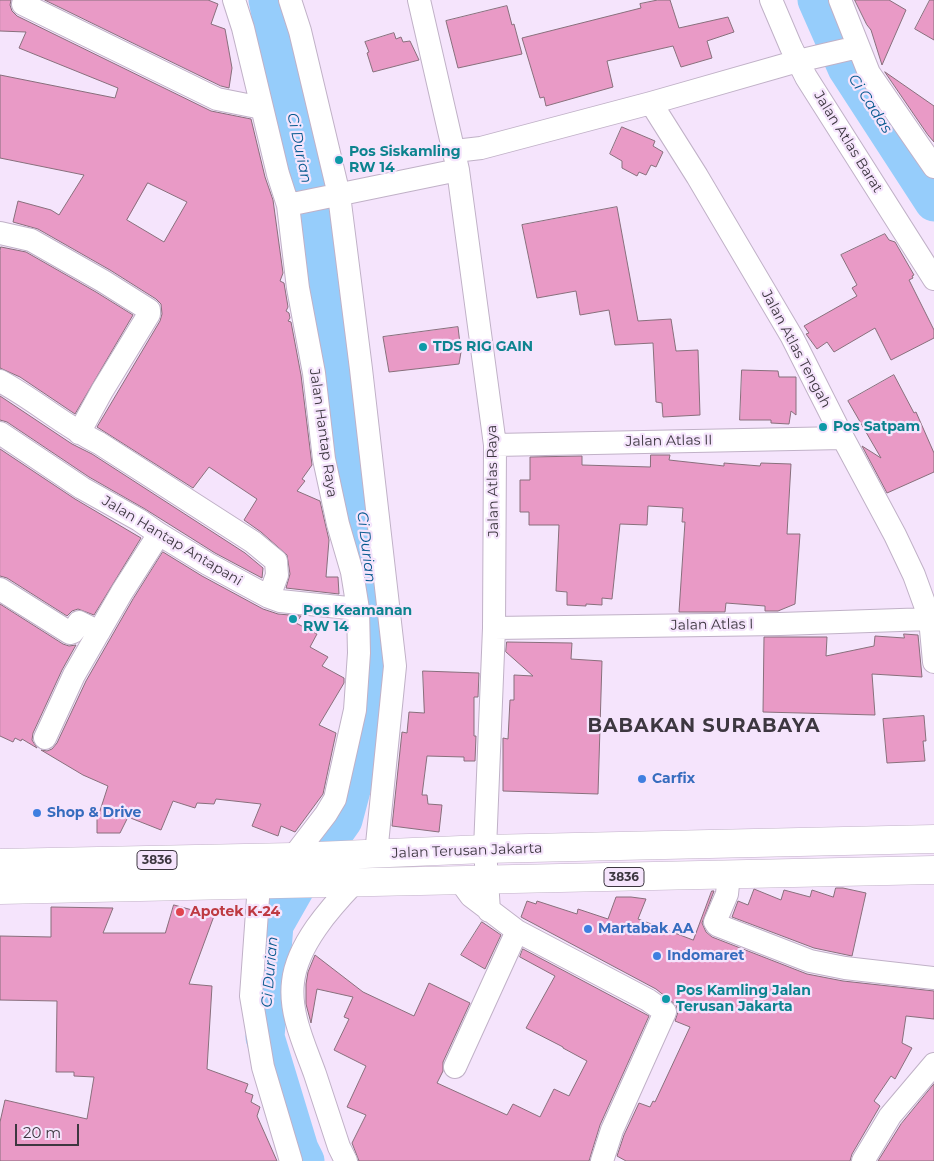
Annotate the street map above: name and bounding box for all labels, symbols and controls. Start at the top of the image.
water label: Ci Cadas [844,71,896,137]
street label: Jalan Atlas Barat [810,88,886,196]
water label: Ci Durian [283,111,315,185]
place label: Pos Siskamling RW 14 [349,144,461,176]
marker: Pos Siskamling RW 14 [333,154,345,166]
street label: Jalan Atlas Tengah [758,287,834,411]
place label: TDS RIG GAIN [433,339,533,355]
marker: TDS RIG GAIN [417,341,429,353]
street label: Jalan Hantap Raya [306,367,340,499]
place label: Pos Satpam [833,419,920,435]
marker: Pos Satpam [817,421,829,433]
street label: Jalan Atlas Raya [484,425,502,537]
street label: Jalan Atlas II [625,432,713,450]
street label: Jalan Hantap Antapani [99,492,245,590]
water label: Ci Durian [353,510,379,584]
place label: Pos Keamanan RW 14 [303,603,412,636]
marker: Pos Keamanan RW 14 [287,613,299,625]
street label: Jalan Atlas I [670,616,754,634]
district label: BABAKAN SURABAYA [585,715,823,737]
place label: Carfix [652,771,695,787]
marker: Carfix [636,773,648,785]
place label: Shop & Drive [47,805,141,821]
marker: Shop & Drive [31,807,43,819]
street label: Jalan Terusan Jakarta [391,840,543,862]
road number: 3836 [137,850,177,870]
road number: 3836 [604,868,644,886]
place label: Apotek K-24 [190,904,280,920]
marker: Apotek K-24 [174,906,186,918]
place label: Martabak AA [598,921,694,937]
marker: Martabak AA [582,923,594,935]
water label: Ci Durian [258,936,282,1008]
place label: Indomaret [667,948,744,964]
marker: Indomaret [651,950,663,962]
place label: Pos Kamling Jalan Terusan Jakarta [676,983,811,1016]
marker: Pos Kamling Jalan Terusan Jakarta [660,993,672,1005]
scale bar [18,1114,81,1146]
text: 20 m [23,1123,61,1142]

